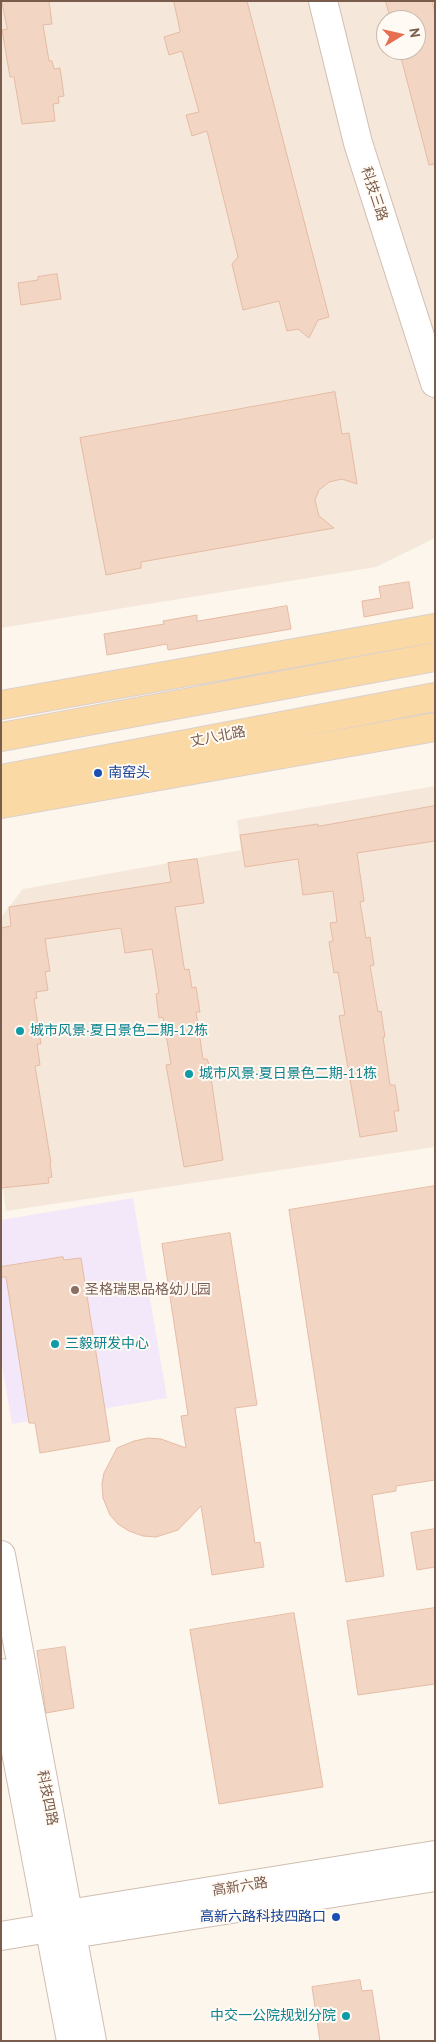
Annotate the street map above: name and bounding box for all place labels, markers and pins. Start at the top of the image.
place label: 南窑头 [108,765,150,781]
marker: 南窑头 [92,767,104,779]
place label: 城市风景·夏日景色二期-12栋 [30,1023,208,1039]
marker: 城市风景·夏日景色二期-12栋 [14,1025,26,1037]
place label: 城市风景·夏日景色二期-11栋 [199,1066,377,1082]
marker: 城市风景·夏日景色二期-11栋 [183,1068,195,1080]
place label: 圣格瑞思品格幼儿园 [85,1282,211,1298]
marker: 圣格瑞思品格幼儿园 [69,1284,81,1296]
place label: 三毅研发中心 [65,1336,149,1352]
marker: 三毅研发中心 [49,1338,61,1350]
place label: 高新六路科技四路口 [200,1909,326,1925]
marker: 高新六路科技四路口 [330,1911,342,1923]
place label: 中交一公院规划分院 [210,2008,336,2024]
marker: 中交一公院规划分院 [340,2010,352,2022]

